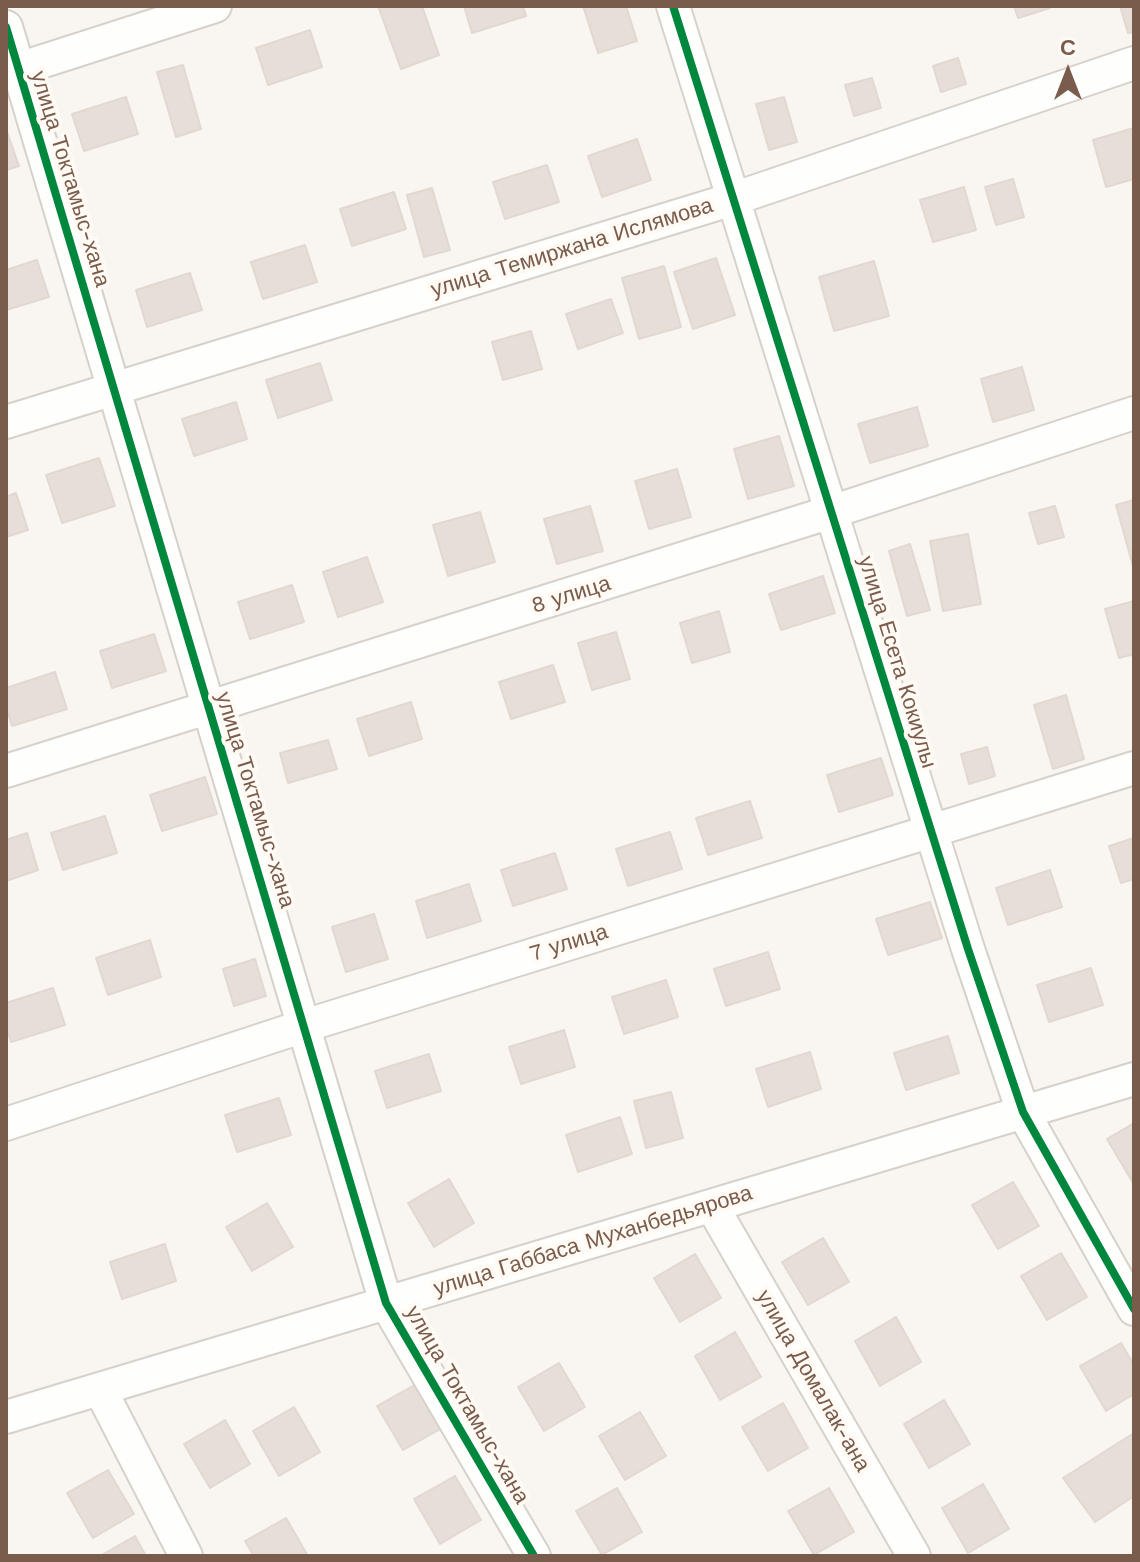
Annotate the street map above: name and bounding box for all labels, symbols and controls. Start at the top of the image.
north arrow [1028,32,1108,112]
text: С [1060,35,1076,60]
street label: улица Токтамыс-хана [25,68,115,290]
street label: улица Темиржана Ислямова [428,192,716,304]
street label: улица Есета Кокиулы [852,553,942,771]
street label: 8 улица [528,570,614,620]
street label: улица Токтамыс-хана [210,689,300,911]
street label: 7 улица [527,919,611,967]
street label: улица Габбаса Муханбедьярова [431,1180,755,1302]
street label: улица Домалак-ана [750,1286,876,1476]
street label: улица Токтамыс-хана [399,1301,535,1509]

